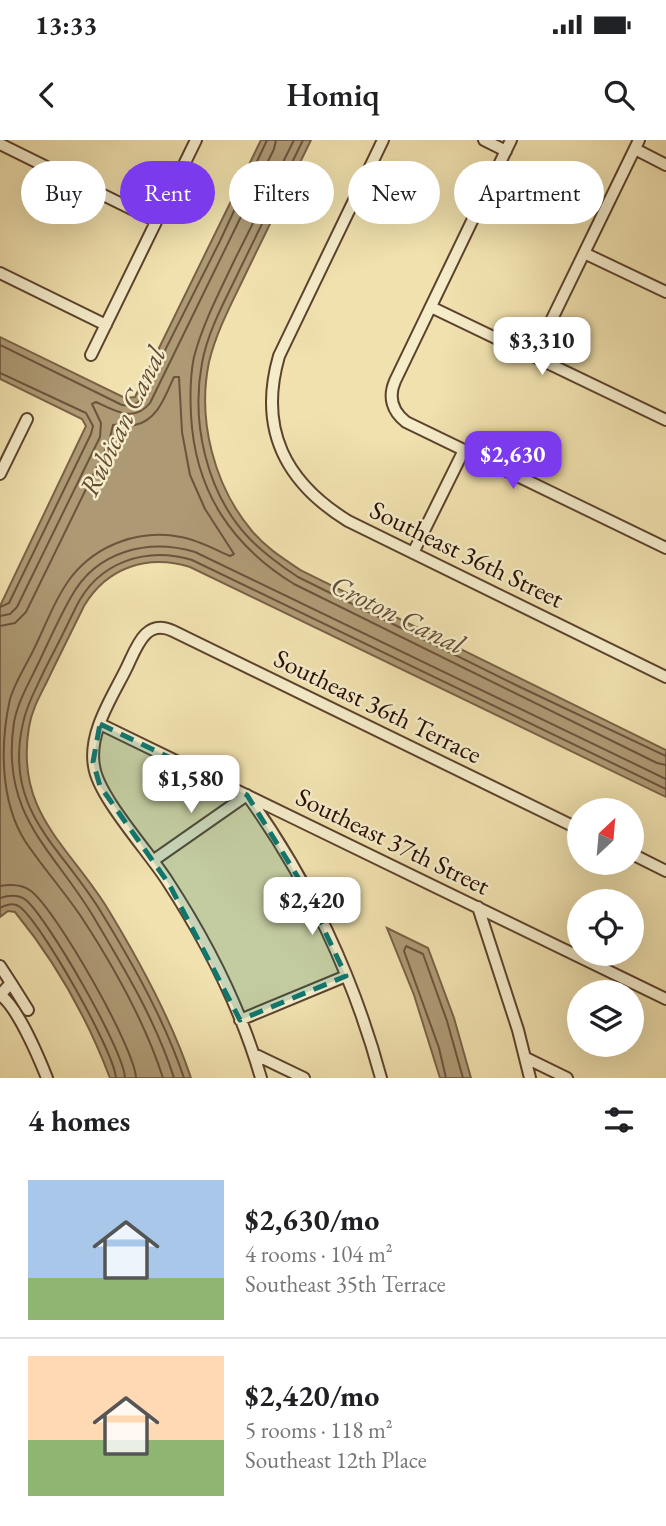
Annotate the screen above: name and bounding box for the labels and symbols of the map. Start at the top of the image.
pin: $3,310 [485,317,599,377]
water label: Rubican Canal [70,339,174,502]
pin: $2,630 [456,432,570,491]
street label: Southeast 36th Street [365,492,569,616]
water label: Croton Canal [325,566,472,662]
street label: Southeast 36th Terrace [269,641,487,771]
pin: $1,580 [134,756,248,815]
street label: Southeast 37th Street [291,779,495,903]
north arrow [567,798,644,875]
pin: $2,420 [255,878,369,937]

